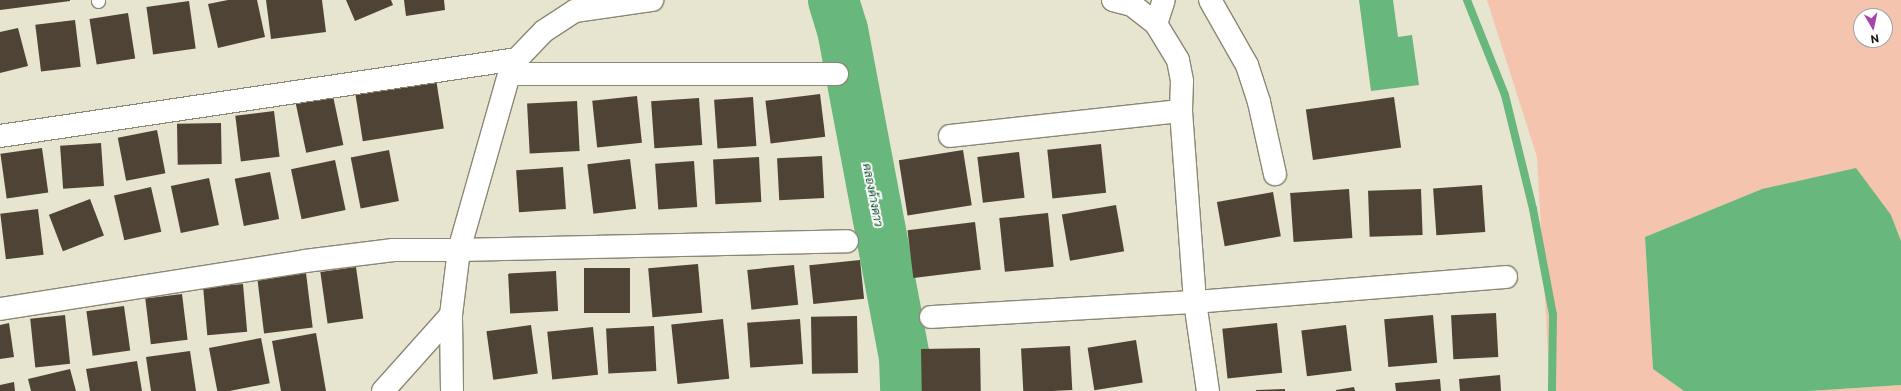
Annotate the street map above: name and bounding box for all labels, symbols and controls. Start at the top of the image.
north arrow [1853,8,1893,48]
text: N [1870,32,1880,46]
water label: คลองค้างคาว [860,162,886,228]

